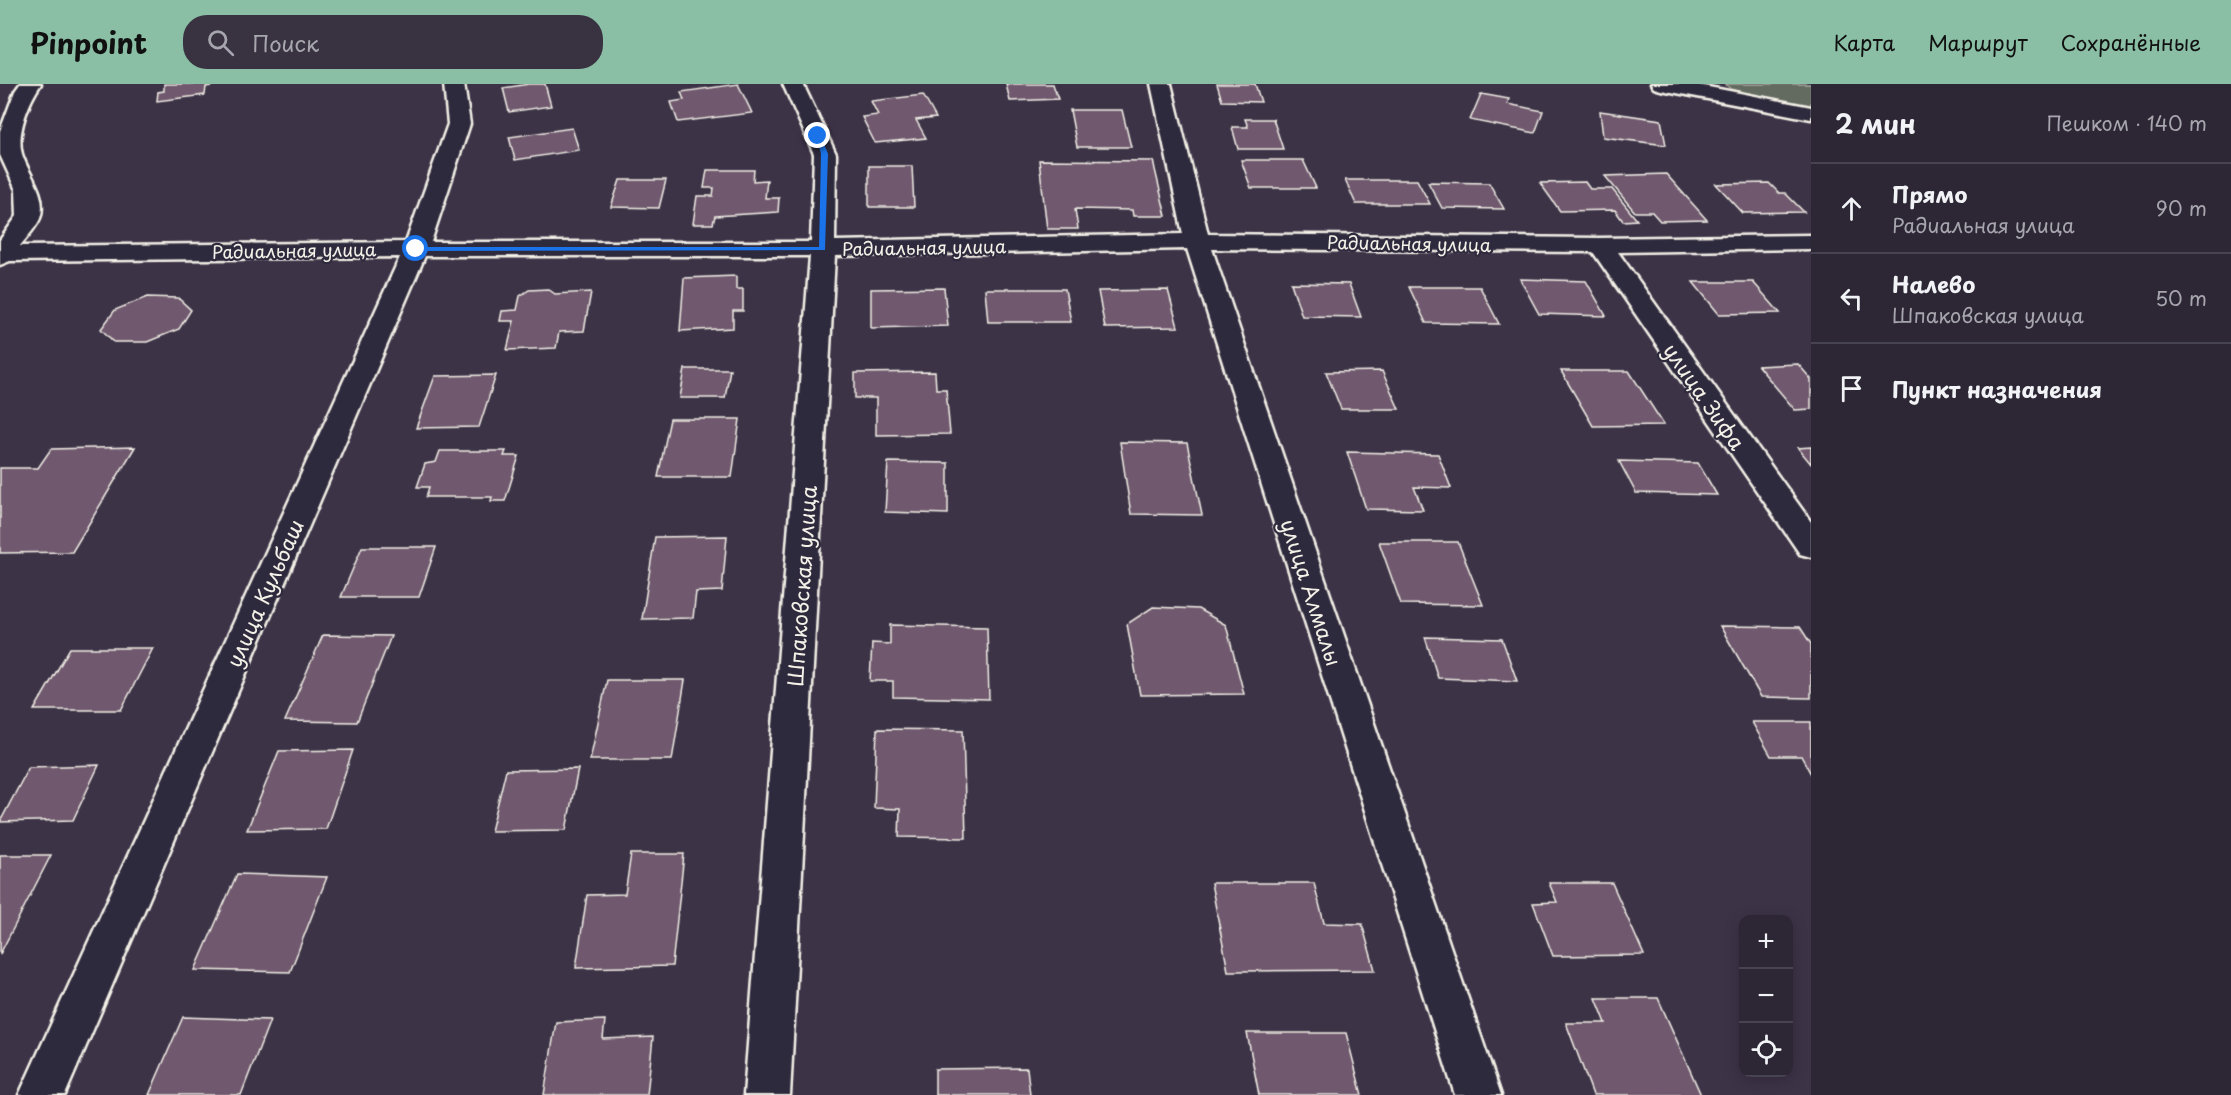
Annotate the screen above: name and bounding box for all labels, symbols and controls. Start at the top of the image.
search box [183,15,603,69]
text: Pinpoint [30,21,147,64]
icon: search [204,26,237,59]
text: Поиск [252,26,319,59]
text: Карта [1834,26,1895,58]
text: Маршрут [1928,26,2028,58]
text: Сохранённые [2061,26,2201,58]
text: 2 мин [1835,104,1916,143]
text: Пешком · 140 m [2046,108,2207,138]
route end [804,122,830,148]
text: Прямо [1892,177,1967,210]
icon: ahead [1835,192,1868,225]
text: 90 m [2156,193,2207,223]
text: Радиальная улица [1892,210,2075,240]
street label: Радиальная улица [1327,228,1492,258]
street label: Радиальная улица [842,232,1007,262]
street label: Радиальная улица [212,235,377,265]
route start [402,235,428,261]
text: Налево [1892,267,1975,300]
icon: left [1835,282,1868,315]
text: 50 m [2155,283,2207,313]
text: Шпаковская улица [1892,300,2084,330]
street label: улица Зифа [1656,336,1754,457]
icon: arrive [1835,372,1868,405]
text: Пункт назначения [1892,372,2102,405]
street label: Шпаковская улица [778,484,824,688]
street label: улица Кульбаш [217,514,311,672]
street label: улица Алмалы [1273,514,1351,670]
map controls [1739,915,1793,1077]
button: + [1739,915,1793,969]
button: − [1739,969,1793,1023]
button: locate [1739,1023,1793,1077]

